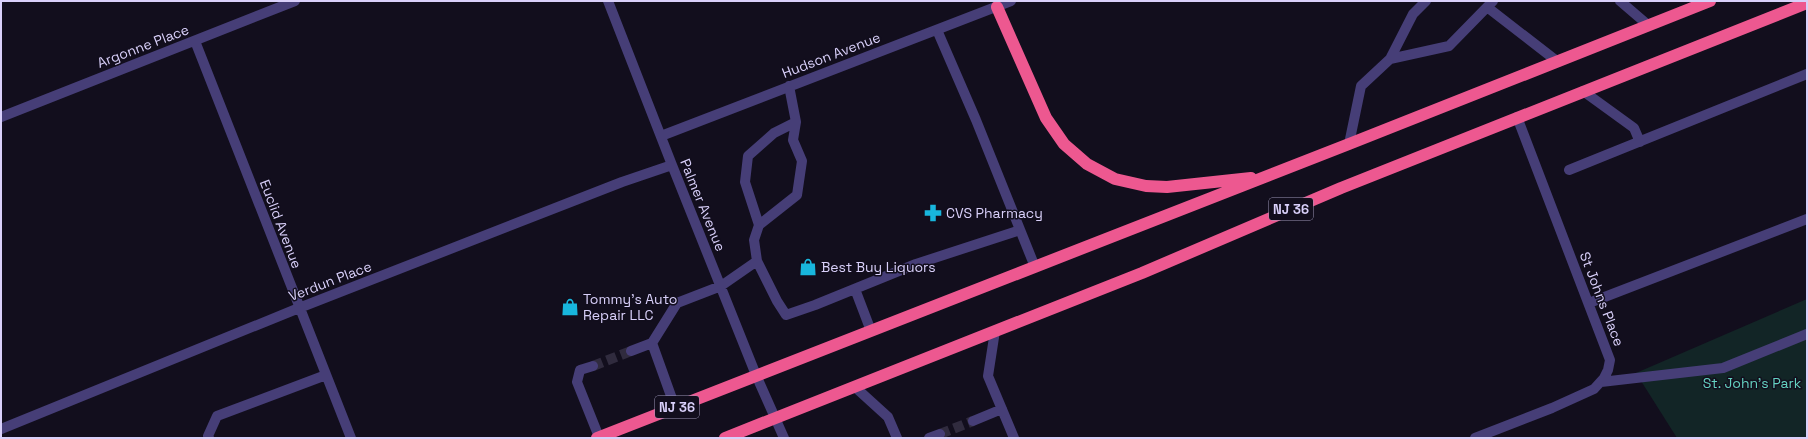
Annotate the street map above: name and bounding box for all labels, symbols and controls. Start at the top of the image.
street label: Argonne Place [95,20,191,72]
street label: Hudson Avenue [779,28,883,82]
street label: Palmer Avenue [676,156,730,254]
street label: Euclid Avenue [256,177,306,271]
road number: NJ 36 [1269,198,1313,220]
pharmacy icon: CVS Pharmacy [923,203,943,223]
place label: CVS Pharmacy [946,204,1043,222]
street label: St Johns Place [1576,249,1628,349]
street label: Verdun Place [286,257,374,305]
shop icon: Best Buy Liquors [798,257,818,277]
place label: Best Buy Liquors [821,258,936,276]
place label: Tommy's Auto Repair LLC [583,290,678,324]
shop icon: Tommy's Auto Repair LLC [560,297,580,317]
park label: St. John's Park [1703,374,1802,392]
road number: NJ 36 [655,396,699,418]

